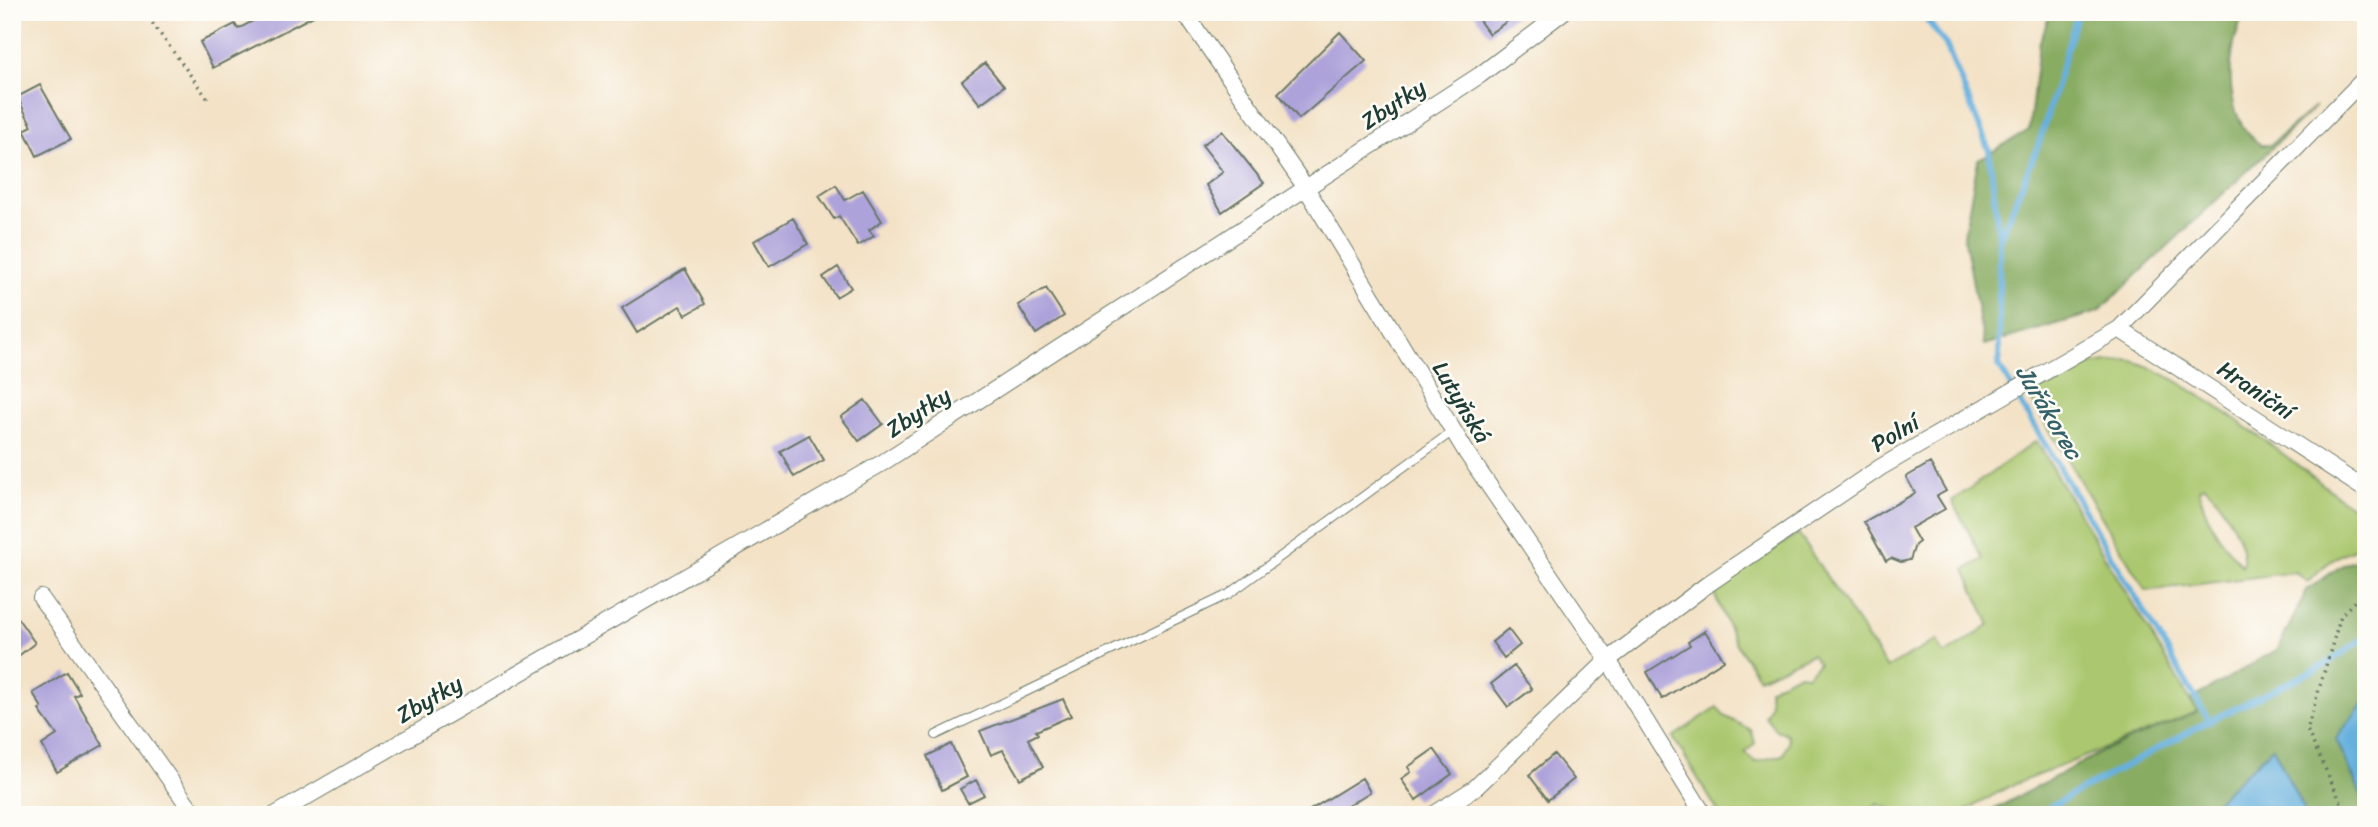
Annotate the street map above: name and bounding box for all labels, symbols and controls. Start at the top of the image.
street label: Zbytky [1352,68,1435,141]
street label: Hraniční [2208,349,2305,433]
street label: Lutyňská [1421,353,1502,452]
water label: Juřákorec [2004,356,2095,469]
street label: Zbytky [877,376,960,449]
street label: Polní [1863,402,1930,464]
street label: Zbytky [388,664,471,735]

